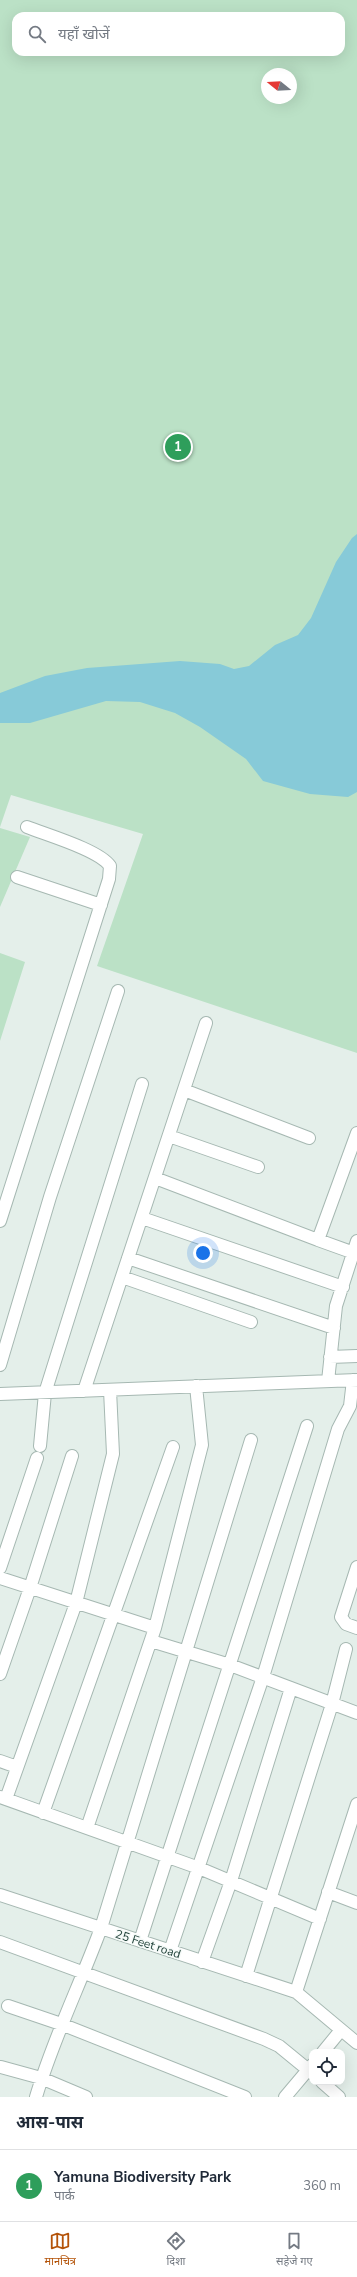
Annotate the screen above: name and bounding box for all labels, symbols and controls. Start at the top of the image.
search box [12,12,345,56]
icon: search [26,23,48,45]
text: यहाँ खोजें [58,24,110,44]
north arrow [261,68,297,104]
pin: 1 [165,432,191,462]
your location [193,1243,213,1263]
street label: 25 Feet road [113,1926,183,1962]
map controls [309,2049,345,2085]
button: locate [309,2049,345,2085]
text: आस-पास [16,2111,83,2134]
text: Yamuna Biodiversity Park [54,2167,231,2187]
text: 1 [25,2177,33,2195]
text: 360 m [303,2177,341,2195]
text: पार्क [54,2187,75,2205]
tab: मानचित्र [45,2230,76,2269]
tab: दिशा [165,2230,187,2269]
tab: सहेजे गए [276,2230,313,2269]

